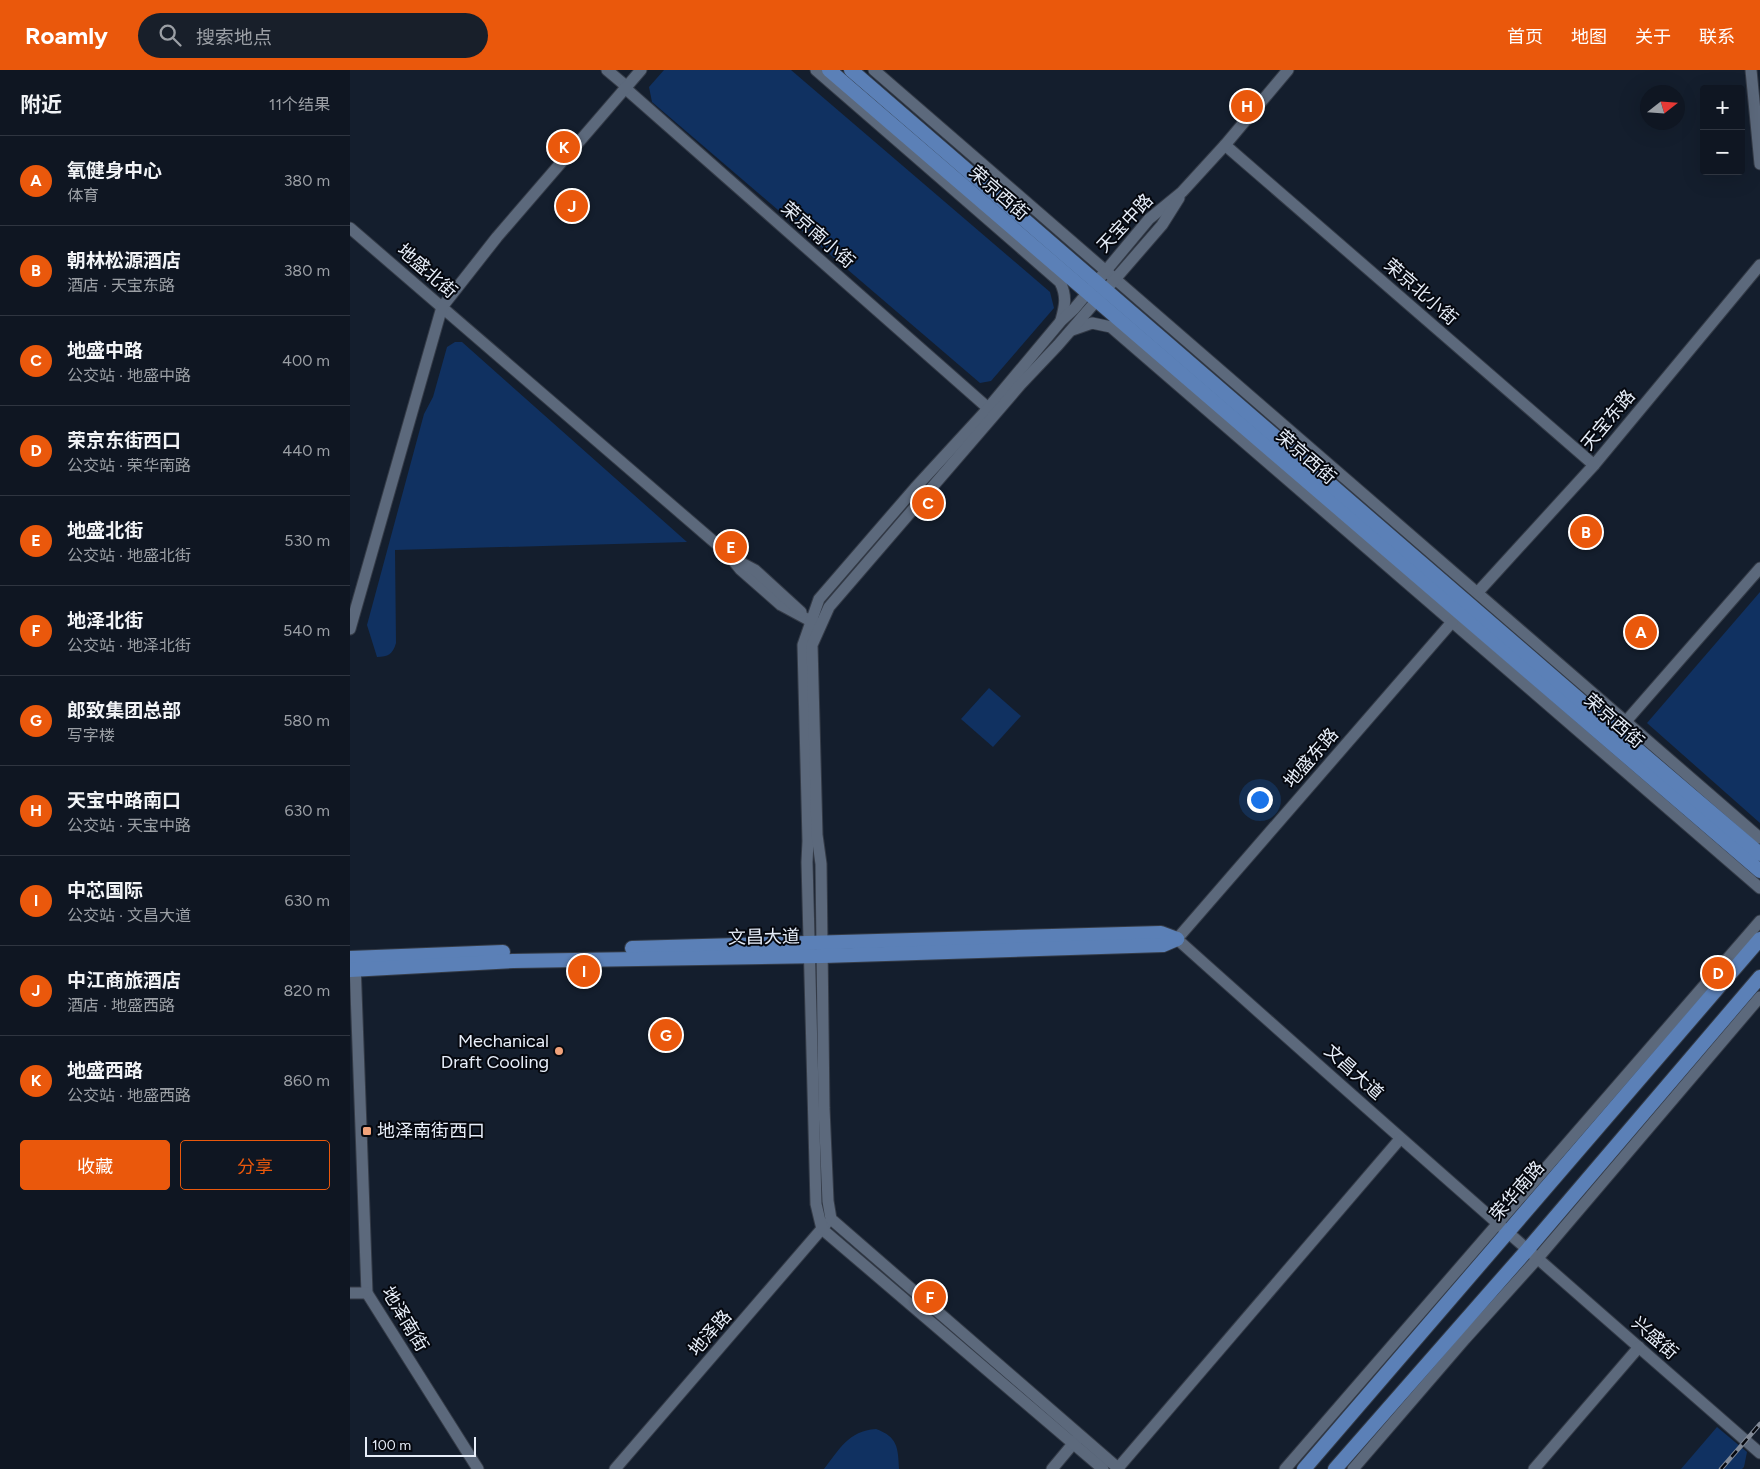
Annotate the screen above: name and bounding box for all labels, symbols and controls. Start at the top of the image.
search box [138,13,488,58]
text: Roamly [25,21,108,50]
icon: search [156,21,184,49]
text: 搜索地点 [196,26,272,49]
text: 首页 [1507,26,1543,48]
text: 地图 [1571,26,1607,48]
text: 关于 [1635,26,1671,48]
text: 联系 [1699,26,1735,48]
north arrow [1640,85,1685,130]
map controls [1700,85,1745,175]
button: + [1700,85,1745,130]
pin: H [1231,87,1263,125]
text: 附近 [20,92,62,117]
text: 11个结果 [269,95,330,114]
pin: K [548,128,580,166]
button: − [1700,130,1745,175]
text: 氧健身中心 [67,159,162,182]
street label: 荣京西街 [965,161,1033,225]
text: A [30,171,42,190]
text: 380 m [284,171,330,190]
text: 体育 [67,186,99,205]
pin: J [556,187,588,225]
street label: 天宝中路 [1092,189,1158,257]
street label: 荣京南小街 [777,197,859,273]
street label: 地盛北街 [393,239,461,303]
text: 朝林松源酒店 [67,249,181,272]
street label: 荣京北小街 [1380,254,1462,330]
text: B [31,261,41,280]
text: 380 m [284,261,330,280]
text: 酒店 · 天宝东路 [67,276,175,295]
text: 地盛中路 [67,339,143,362]
text: C [30,351,42,370]
text: 400 m [282,351,330,370]
text: 公交站 · 地盛中路 [67,366,191,385]
street label: 天宝东路 [1576,385,1640,455]
street label: 荣京西街 [1272,425,1340,489]
text: 荣京东街西口 [67,429,181,452]
text: D [30,441,42,460]
text: 440 m [282,441,330,460]
text: 公交站 · 荣华南路 [67,456,191,475]
pin: C [912,484,944,522]
pin: B [1570,513,1602,551]
text: 地盛北街 [67,519,143,542]
pin: E [715,528,747,566]
text: E [31,531,41,550]
text: 530 m [284,531,330,550]
text: 公交站 · 地盛北街 [67,546,191,565]
text: 地泽北街 [67,609,143,632]
pin: A [1625,613,1657,651]
text: F [32,621,40,640]
text: 540 m [283,621,330,640]
text: 公交站 · 地泽北街 [67,636,191,655]
street label: 荣京西街 [1580,689,1648,753]
text: 郎致集团总部 [67,699,181,722]
text: G [30,711,42,730]
text: 580 m [283,711,330,730]
street label: 地盛东路 [1279,724,1343,792]
text: 写字楼 [67,726,115,745]
your location [1247,787,1273,813]
text: 天宝中路南口 [67,789,181,812]
text: H [30,801,42,820]
text: 630 m [284,801,330,820]
text: 公交站 · 天宝中路 [67,816,191,835]
text: 中芯国际 [67,879,143,902]
text: I [34,891,38,910]
text: 630 m [284,891,330,910]
text: 公交站 · 文昌大道 [67,906,191,925]
street label: 文昌大道 [728,925,800,949]
pin: I [568,952,600,990]
pin: D [1702,954,1734,992]
text: 中江商旅酒店 [67,969,181,992]
text: J [32,981,40,1000]
text: 820 m [283,981,330,1000]
text: 酒店 · 地盛西路 [67,996,175,1015]
pin: G [650,1016,682,1054]
place label: Mechanical Draft Cooling [441,1030,549,1073]
street label: 文昌大道 [1320,1040,1388,1104]
marker: Mechanical Draft Cooling [553,1045,565,1057]
text: 地盛西路 [67,1059,143,1082]
text: K [31,1071,41,1090]
text: 860 m [283,1071,330,1090]
text: 公交站 · 地盛西路 [67,1086,191,1105]
place label: 地泽南街西口 [377,1120,485,1142]
marker: 地泽南街西口 [361,1125,373,1137]
button: 收藏 [20,1140,170,1190]
button: 分享 [180,1140,330,1190]
street label: 荣华南路 [1485,1157,1549,1225]
pin: F [914,1278,946,1316]
street label: 地泽南街 [377,1282,433,1356]
street label: 地泽路 [684,1305,736,1361]
street label: 兴盛街 [1627,1312,1683,1364]
scale bar [365,1434,476,1457]
text: 100 m [372,1437,411,1454]

